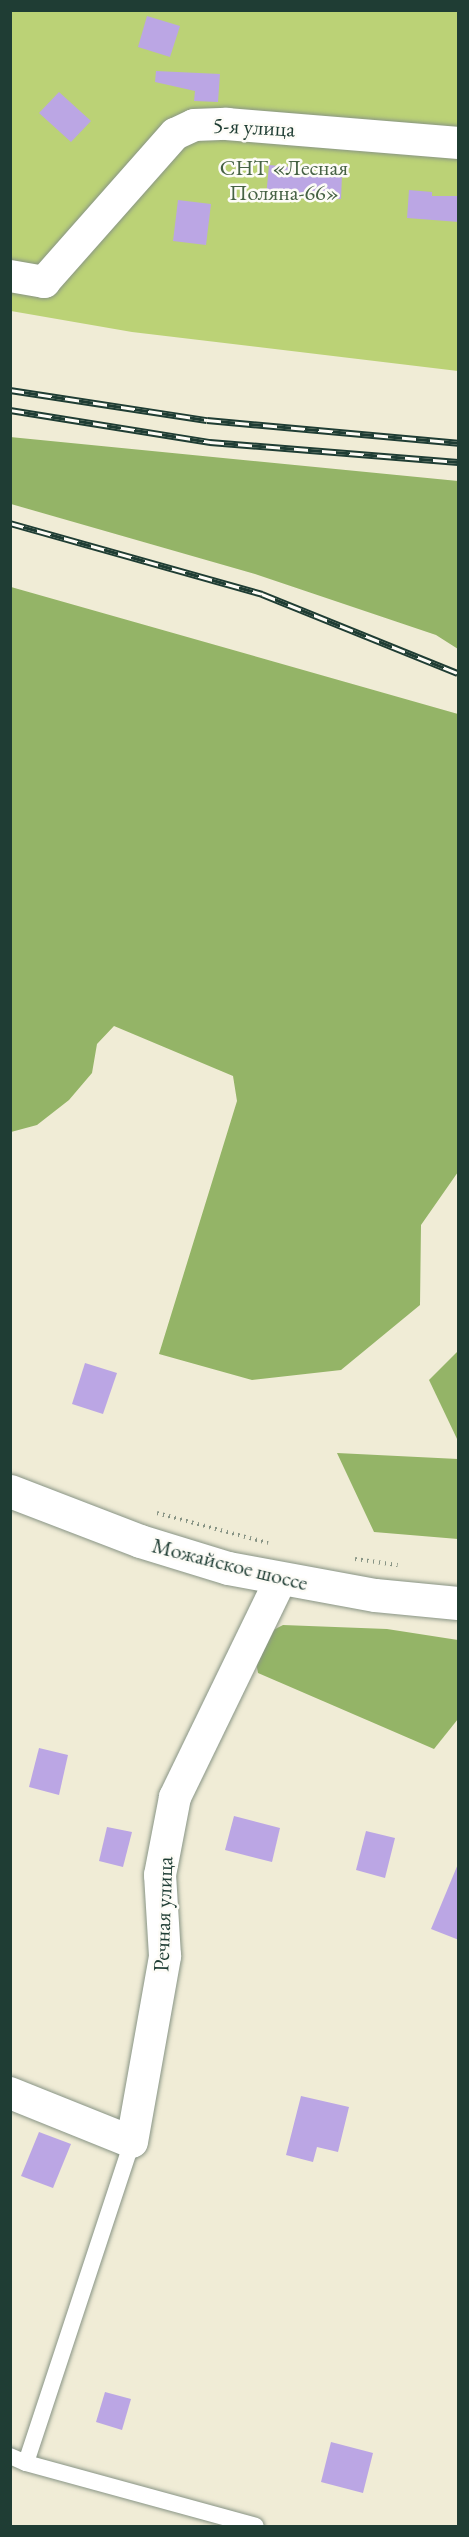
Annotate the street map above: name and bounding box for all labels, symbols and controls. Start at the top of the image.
street label: 5-я улица [212,112,296,142]
park label: СНТ «Лесная Поляна-66» [220,154,348,206]
street label: Можайское шоссе [149,1532,311,1596]
street label: Речная улица [148,1856,178,1972]

